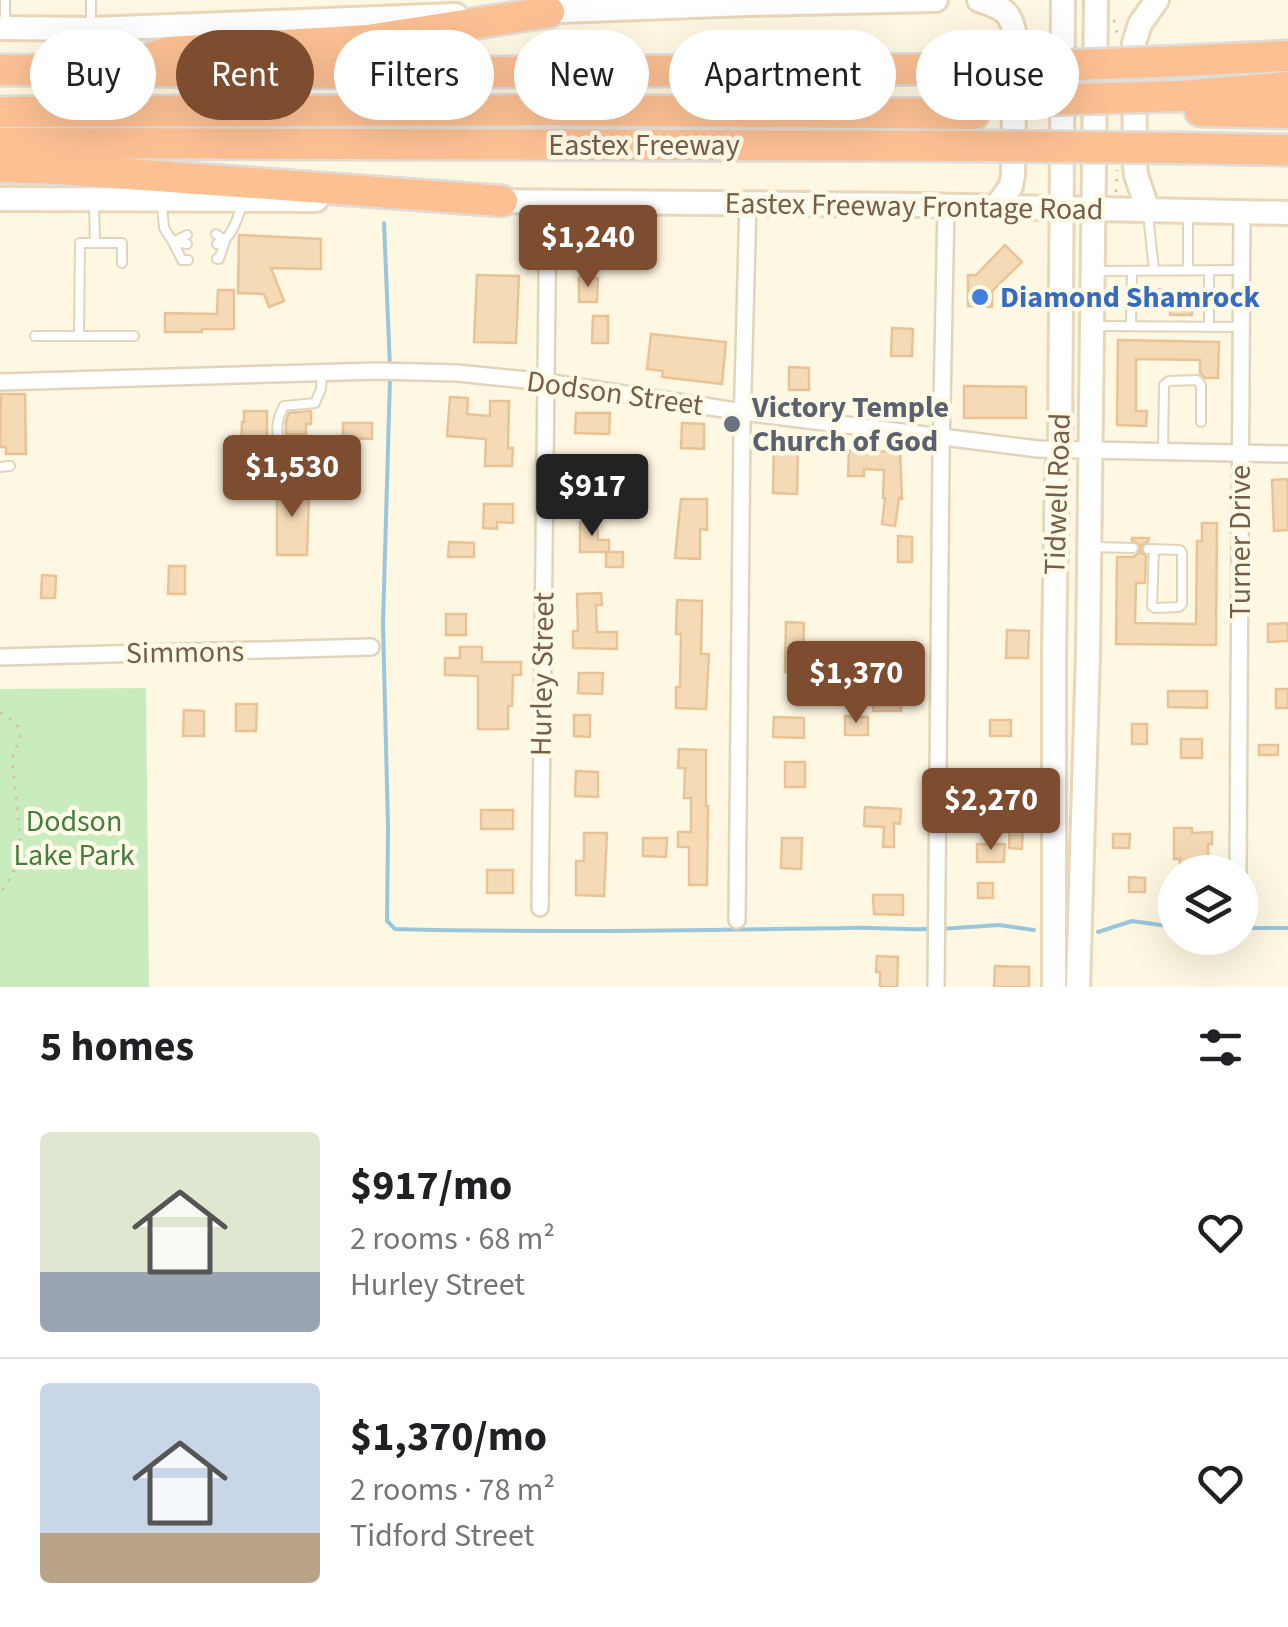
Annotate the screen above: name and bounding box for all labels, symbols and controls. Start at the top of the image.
chip: Buy [30,30,156,120]
chip: Rent [176,30,314,120]
chip: Filters [334,30,494,120]
chip: New [514,30,649,120]
chip: Apartment [669,30,896,120]
chip: House [916,30,1079,120]
street label: Eastex Freeway [548,124,740,167]
street label: Eastex Freeway Frontage Road [724,182,1104,231]
pin: $1,240 [507,205,669,290]
text: $1,240 [541,214,635,260]
place label: Diamond Shamrock [1000,276,1261,319]
marker: Diamond Shamrock [969,286,991,308]
street label: Dodson Street [524,360,706,427]
place label: Victory Temple Church of God [751,386,949,463]
street label: Tidwell Road [1033,412,1082,576]
marker: Victory Temple Church of God [721,413,743,435]
pin: $1,530 [211,435,373,520]
text: $1,530 [245,444,339,490]
pin: $917 [533,454,651,539]
text: $917 [558,463,626,509]
street label: Turner Drive [1219,465,1262,619]
street label: Hurley Street [520,592,565,756]
street label: Simmons [125,630,245,675]
pin: $1,370 [775,641,937,726]
text: $1,370 [809,650,903,696]
pin: $2,270 [910,768,1072,853]
text: $2,270 [944,777,1038,823]
park label: Dodson Lake Park [14,800,135,877]
map controls [1158,855,1258,955]
button: layers [1158,855,1258,955]
text: 5 homes [40,1017,194,1077]
icon: filters [1193,1020,1248,1075]
text: $917/mo [350,1156,512,1216]
icon: home [120,1172,240,1292]
icon: heart [1193,1205,1248,1260]
text: 2 rooms · 68 m² [350,1216,555,1262]
text: Hurley Street [350,1262,525,1308]
text: $1,370/mo [350,1407,547,1467]
icon: home [120,1423,240,1543]
icon: heart [1193,1456,1248,1511]
text: 2 rooms · 78 m² [350,1467,555,1513]
text: Tidford Street [350,1513,534,1559]

